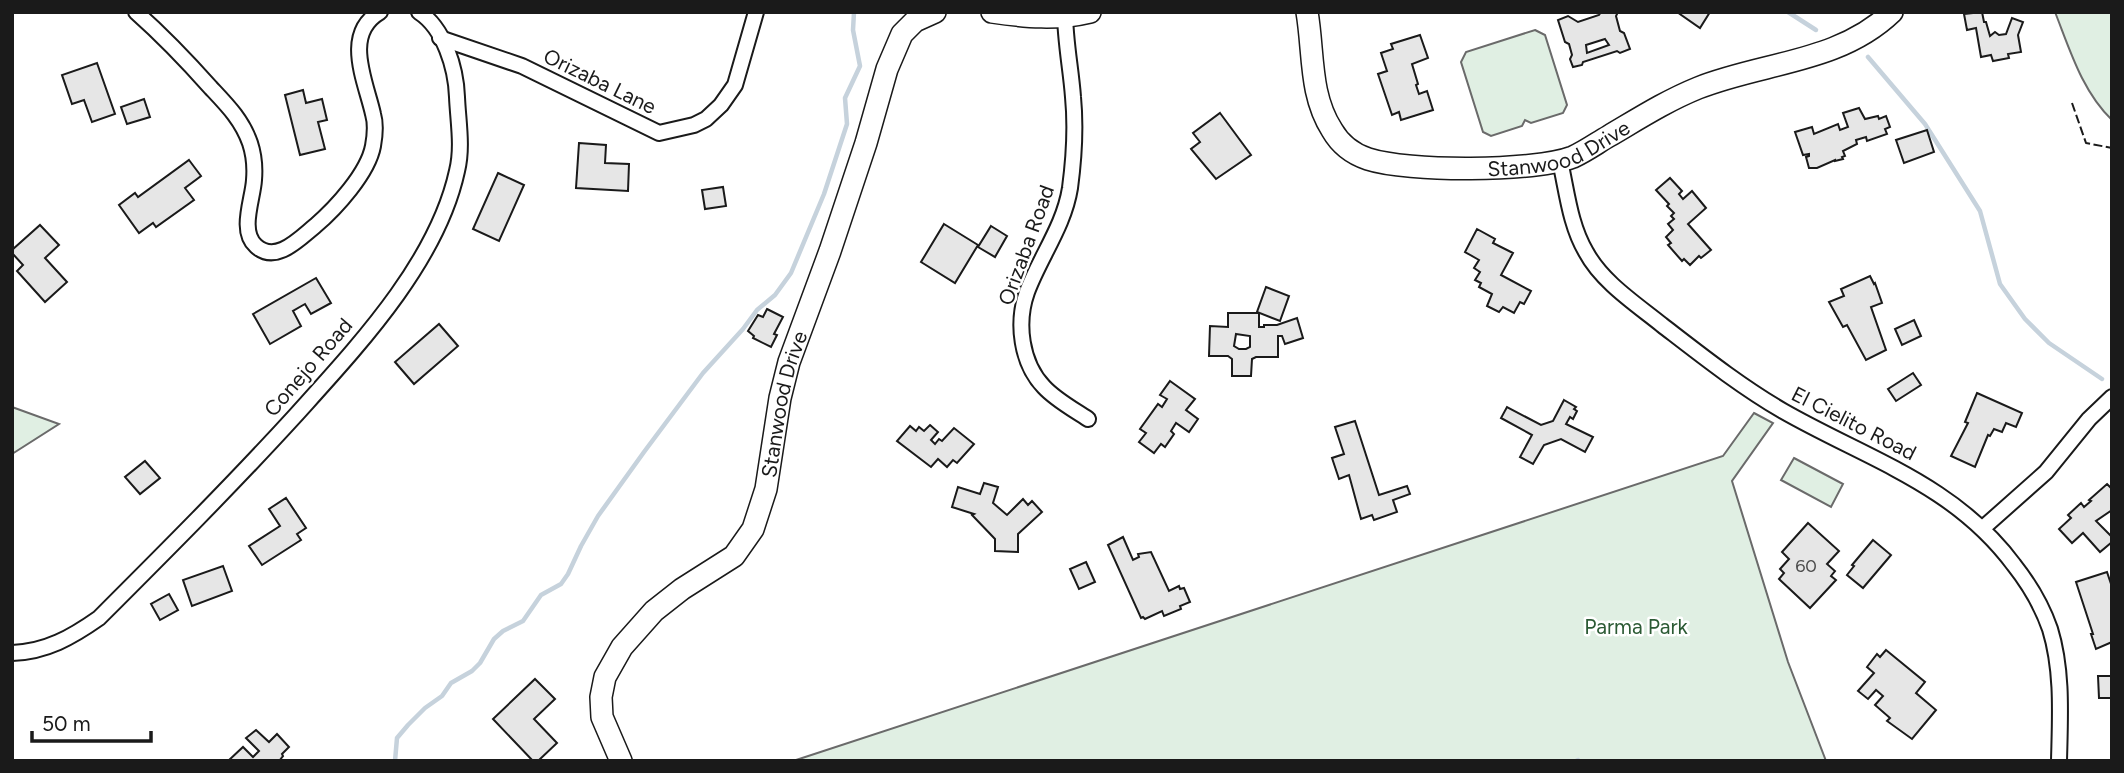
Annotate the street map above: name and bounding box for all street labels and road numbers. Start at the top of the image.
street label: Orizaba Lane [540,43,660,119]
street label: Stanwood Drive [1487,114,1634,181]
street label: Orizaba Road [993,182,1059,308]
street label: Conejo Road [259,313,357,421]
street label: Stanwood Drive [755,327,812,479]
street label: El Cielito Road [1787,381,1921,465]

